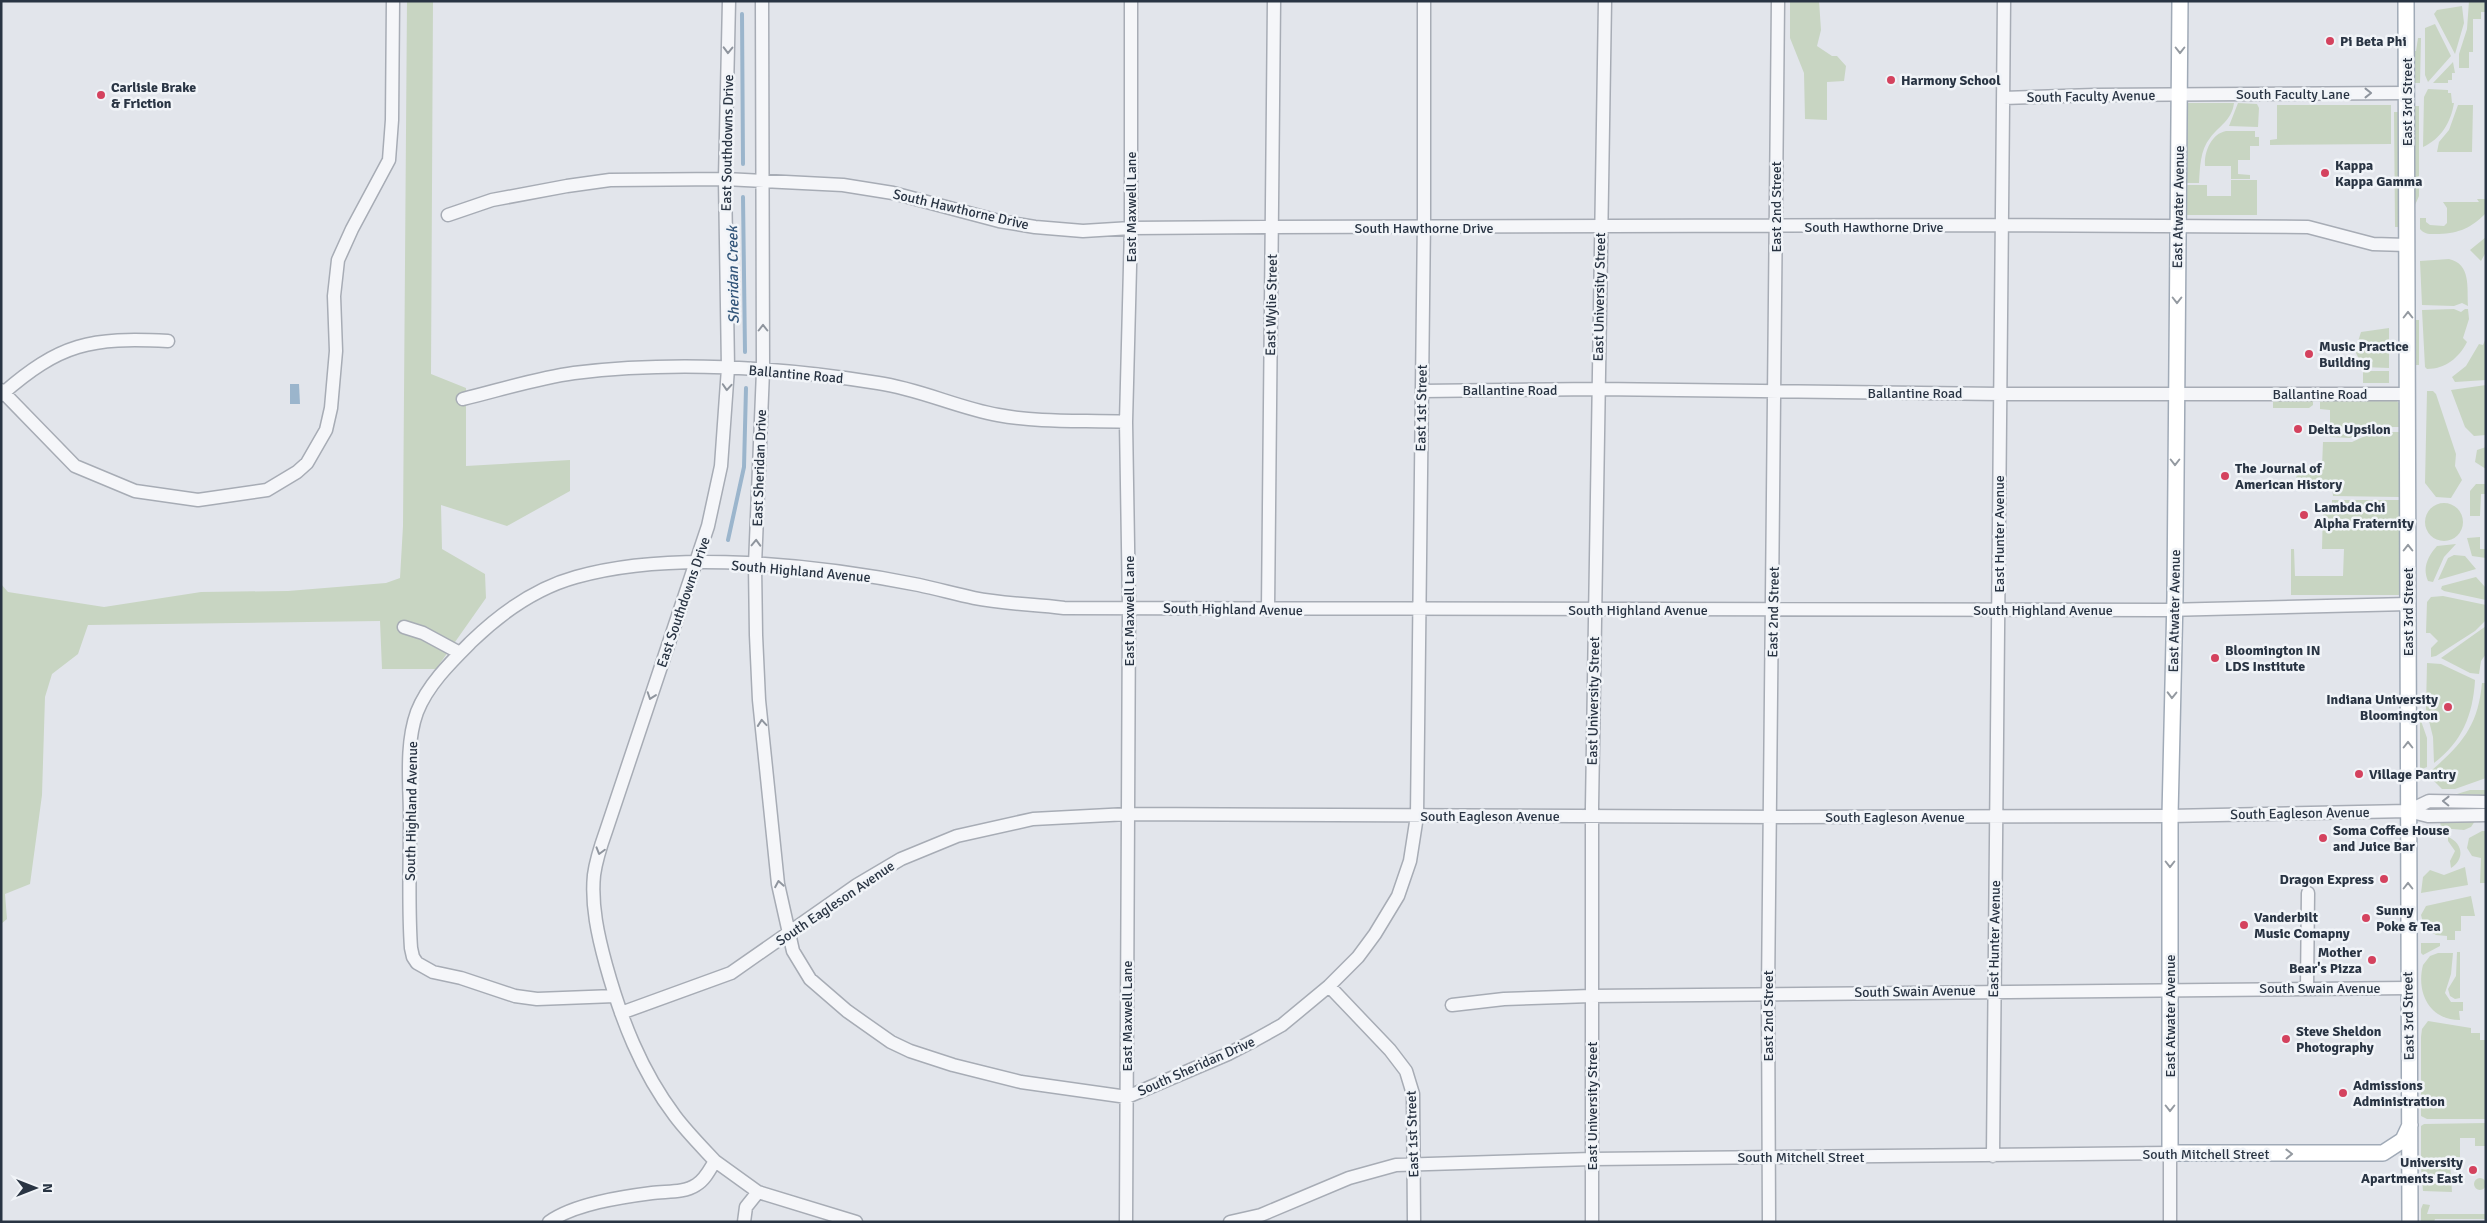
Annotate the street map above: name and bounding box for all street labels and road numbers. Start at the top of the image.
street label: East 3rd Street [2399,58,2416,146]
street label: East Southdowns Drive [718,74,737,212]
street label: South Faculty Lane [2236,86,2350,103]
street label: South Faculty Avenue [2027,87,2156,106]
street label: East Atwater Avenue [2169,145,2188,269]
street label: East Maxwell Lane [1123,152,1140,262]
street label: East 2nd Street [1768,161,1785,253]
street label: South Hawthorne Drive [891,186,1031,233]
street label: South Hawthorne Drive [1804,219,1944,236]
street label: South Hawthorne Drive [1354,220,1494,237]
street label: East University Street [1590,232,1609,362]
street label: East Wylie Street [1262,254,1281,356]
street label: Ballantine Road [748,362,844,387]
street label: East 1st Street [1412,364,1431,452]
street label: Ballantine Road [1463,382,1557,399]
street label: Ballantine Road [1868,385,1962,402]
street label: Ballantine Road [2273,386,2367,403]
street label: East Sheridan Drive [749,409,770,527]
street label: East Hunter Avenue [1991,475,2008,593]
street label: East Southdowns Drive [653,535,714,670]
street label: East Atwater Avenue [2165,549,2184,673]
street label: East Maxwell Lane [1121,556,1138,666]
street label: South Highland Avenue [731,557,871,586]
street label: East 2nd Street [1764,566,1783,658]
street label: East 3rd Street [2400,568,2417,656]
street label: South Highland Avenue [1163,600,1303,619]
street label: South Highland Avenue [1568,602,1708,619]
street label: South Highland Avenue [1973,602,2113,619]
street label: East University Street [1584,636,1603,766]
street label: South Highland Avenue [402,741,421,881]
street label: South Eagleson Avenue [2230,804,2370,823]
street label: South Eagleson Avenue [1420,808,1560,825]
street label: South Eagleson Avenue [1825,809,1965,826]
street label: South Eagleson Avenue [773,857,898,949]
street label: East Hunter Avenue [1985,880,2004,998]
street label: East Atwater Avenue [2162,954,2179,1078]
street label: East Maxwell Lane [1119,961,1136,1071]
street label: East 2nd Street [1760,970,1777,1062]
street label: East 3rd Street [2399,971,2418,1060]
street label: South Swain Avenue [2259,980,2381,997]
street label: South Swain Avenue [1854,982,1976,1001]
street label: South Sheridan Drive [1135,1033,1257,1100]
street label: East University Street [1584,1041,1601,1170]
street label: East 1st Street [1402,1090,1423,1178]
street label: South Mitchell Street [2143,1146,2270,1163]
street label: South Mitchell Street [1738,1149,1865,1166]

